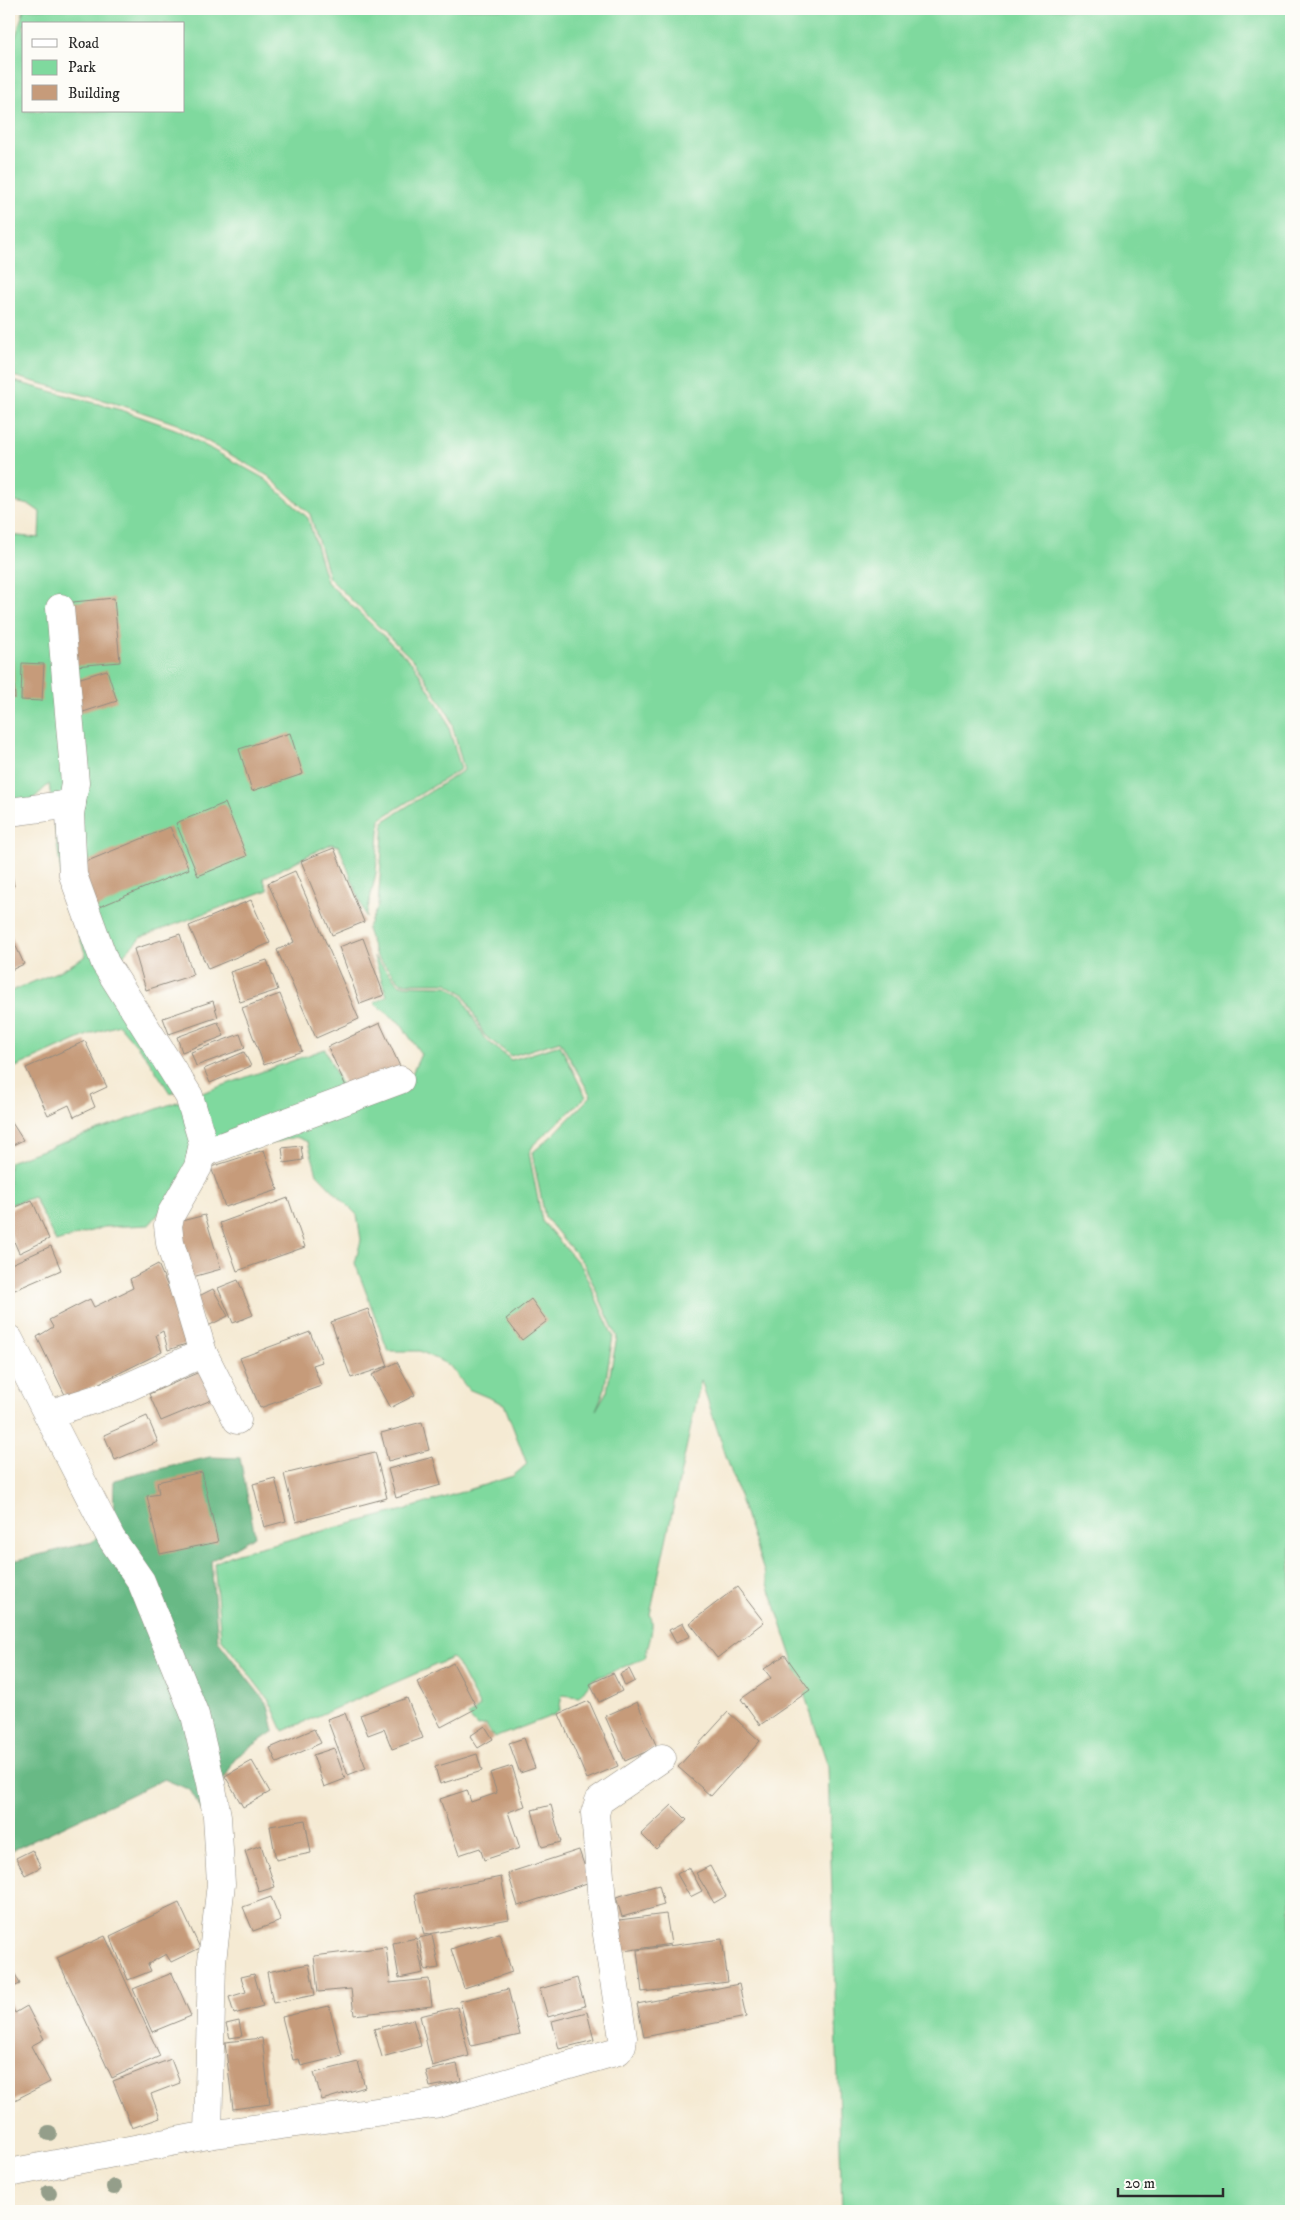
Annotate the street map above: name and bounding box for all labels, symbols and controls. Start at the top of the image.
legend [22,22,185,112]
text: Road [68,34,100,53]
text: Park [68,58,97,77]
text: Building [68,84,120,103]
scale bar [1118,2165,1222,2197]
text: 20 m [1125,2174,1155,2193]

